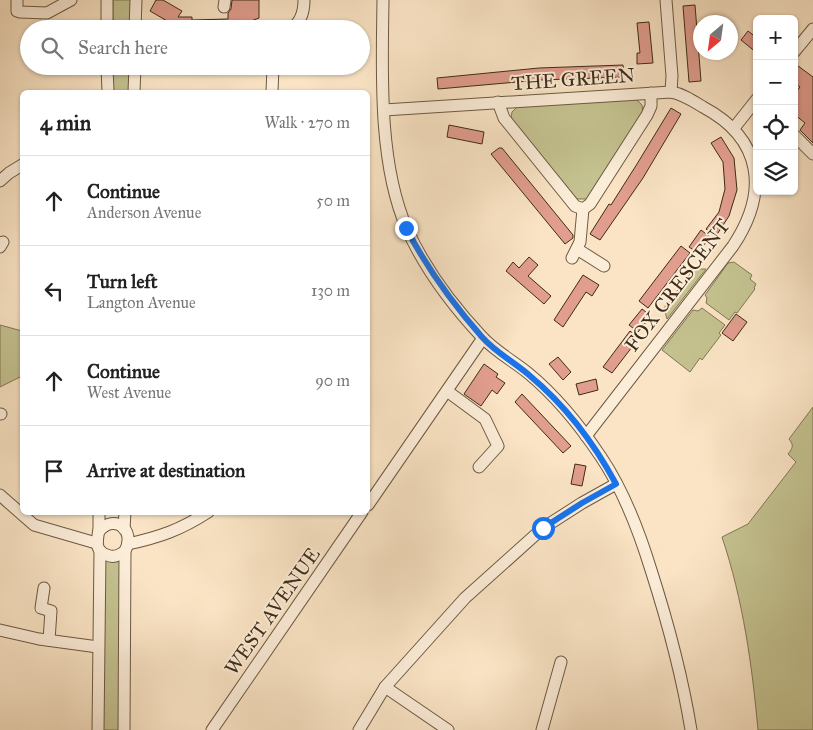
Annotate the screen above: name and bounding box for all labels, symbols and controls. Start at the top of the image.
north arrow [693,15,738,60]
map controls [753,15,798,195]
button: + [753,15,798,60]
search box [20,20,370,75]
icon: search [38,34,66,62]
text: Search here [78,36,168,59]
button: − [753,60,798,105]
street label: THE GREEN [510,63,636,95]
button: locate [753,105,798,150]
text: 4 min [40,110,91,136]
text: Walk · 270 m [264,113,350,132]
button: layers [753,150,798,195]
text: Continue [87,180,160,203]
icon: ahead [40,187,68,215]
text: 50 m [316,191,350,210]
text: Anderson Avenue [87,203,201,222]
street label: FOX CRESCENT [619,214,735,356]
route end [395,217,418,240]
text: Turn left [87,270,157,293]
icon: left [40,277,68,305]
text: 130 m [311,281,350,300]
text: Langton Avenue [87,293,196,312]
text: Continue [87,360,160,383]
icon: ahead [40,367,68,395]
text: 90 m [315,371,350,390]
text: West Avenue [87,383,171,402]
icon: arrive [40,457,68,485]
text: Arrive at destination [87,459,245,482]
route start [532,517,555,540]
street label: WEST AVENUE [219,543,325,679]

